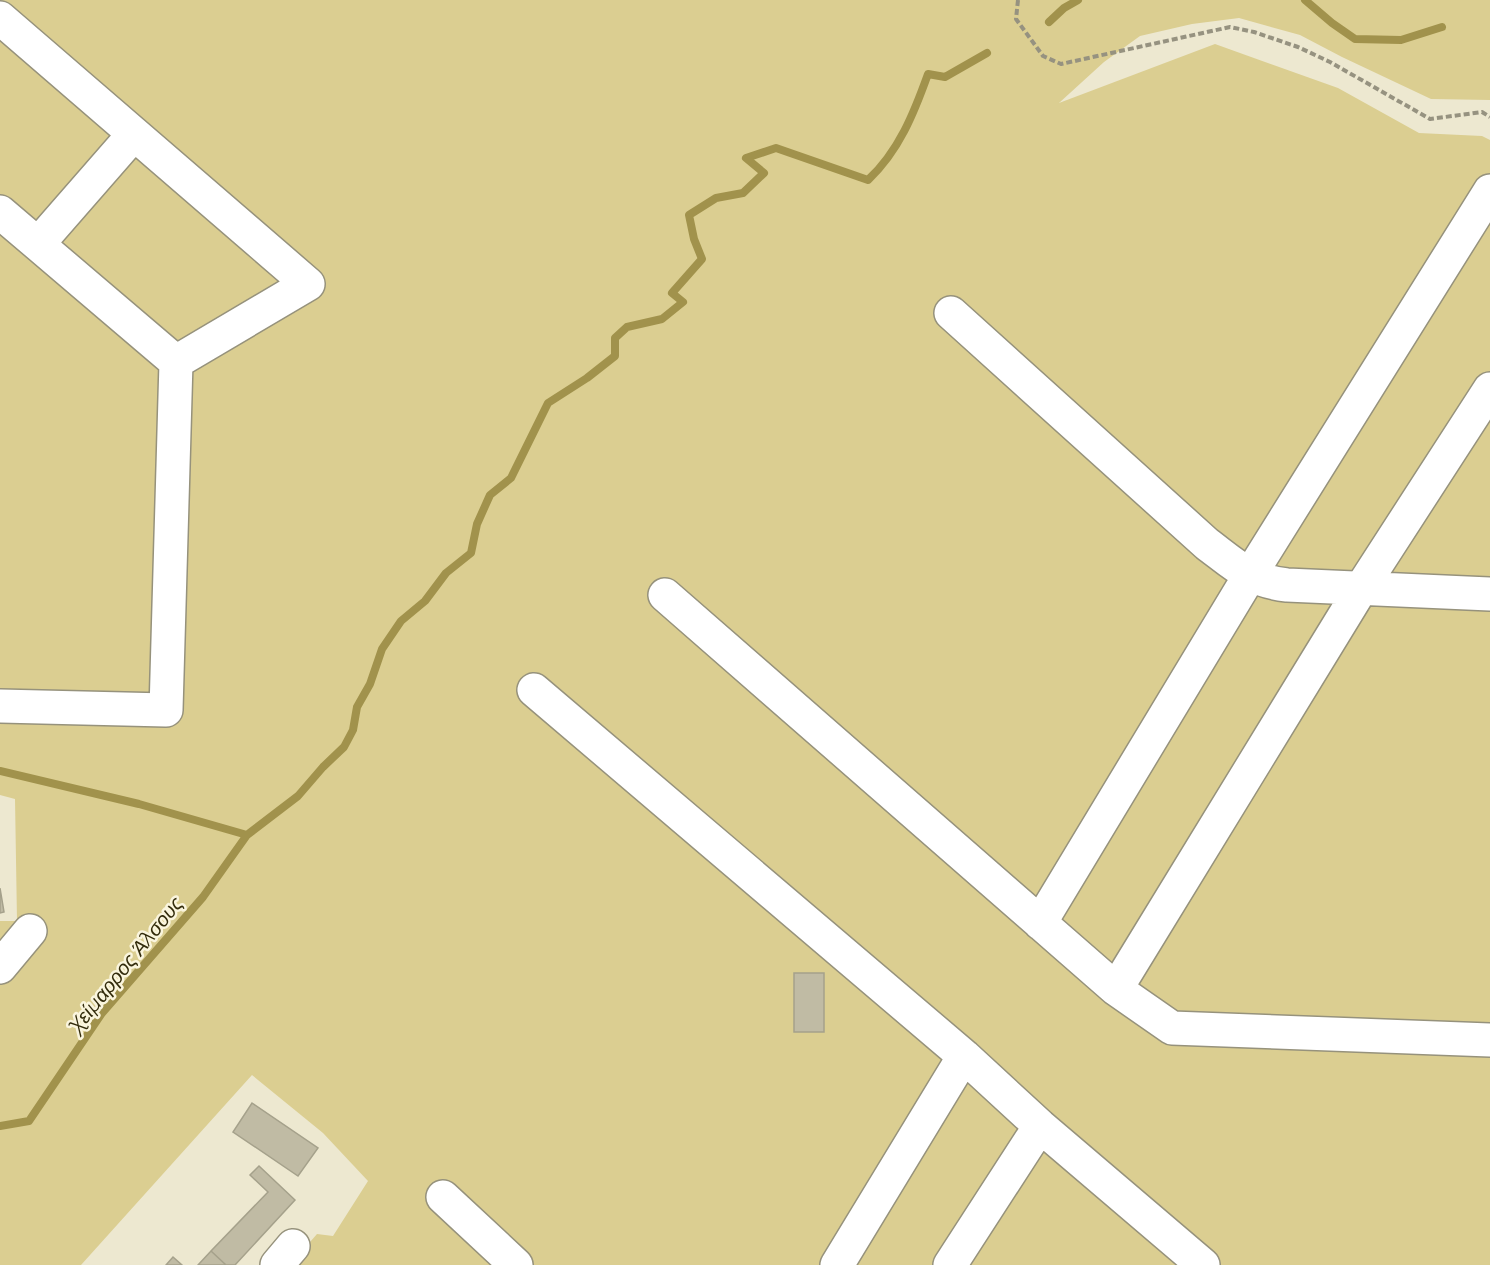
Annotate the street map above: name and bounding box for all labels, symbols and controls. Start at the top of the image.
water label: Χείμαρρος Άλσους [62,892,188,1039]

